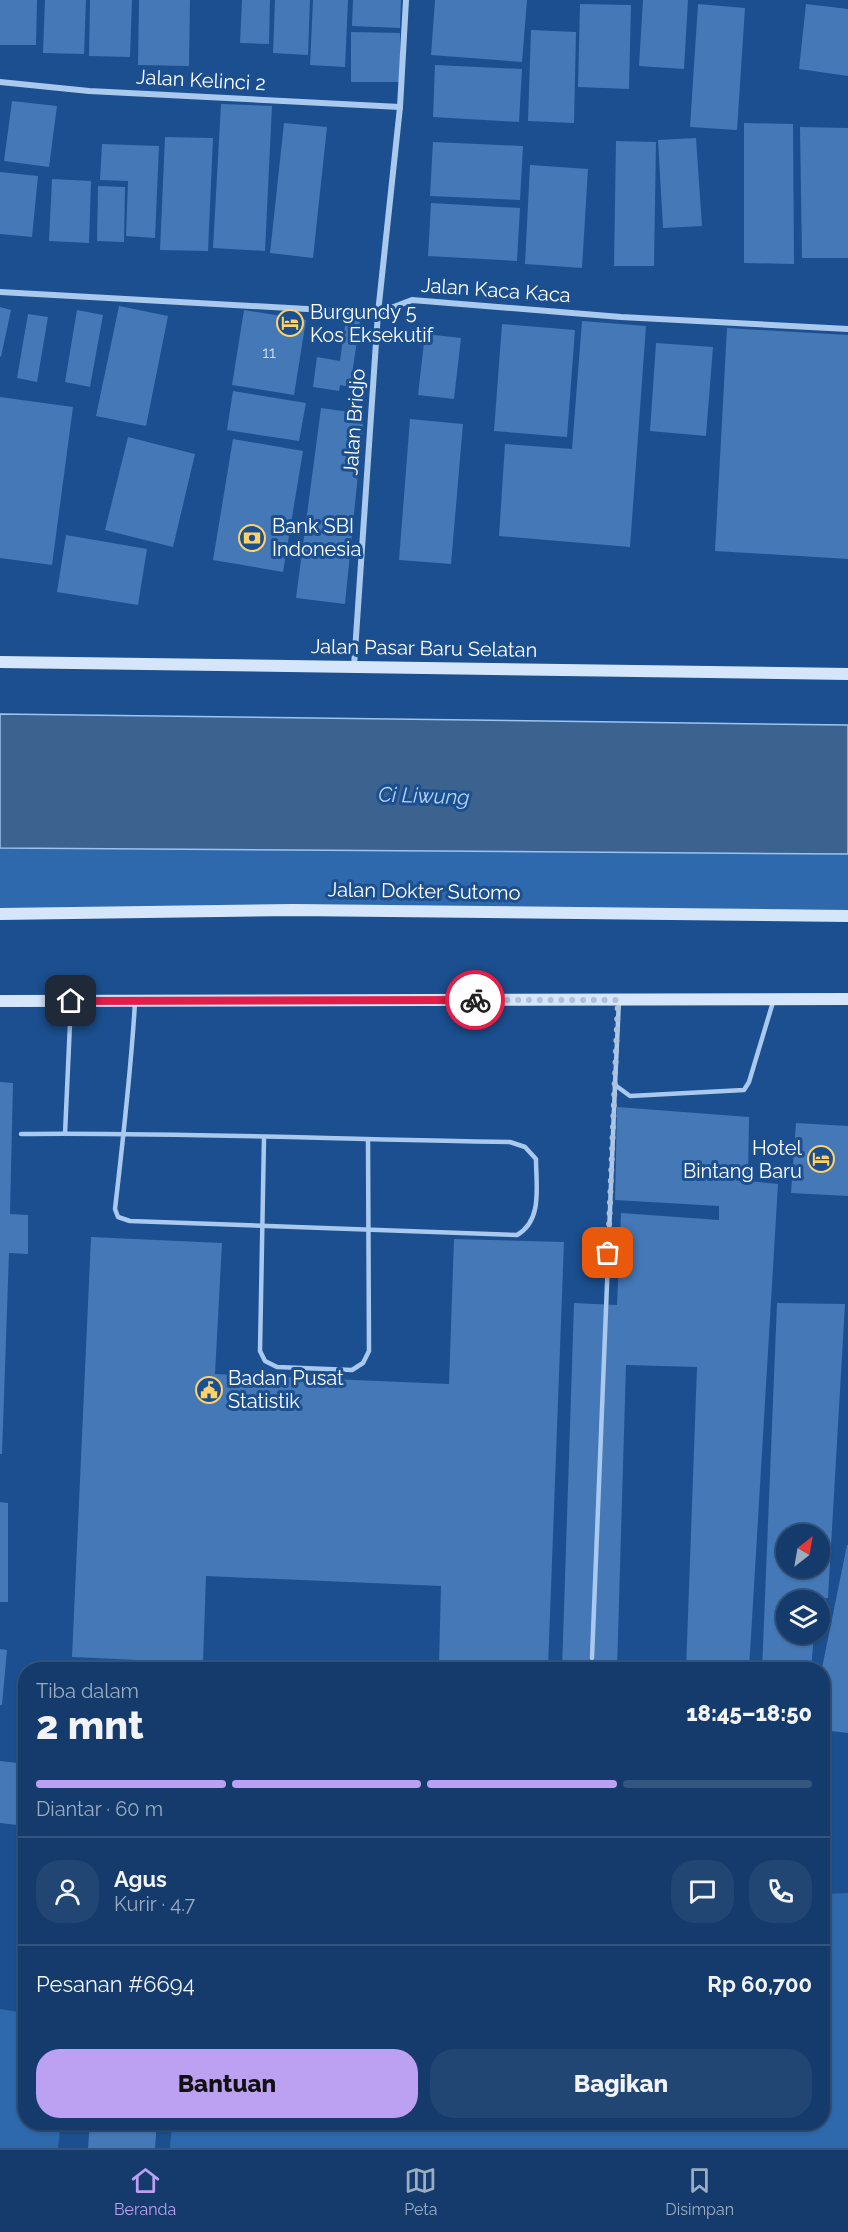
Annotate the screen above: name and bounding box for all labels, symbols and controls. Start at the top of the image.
street label: Jalan Kelinci 2 [136,65,266,95]
street label: Jalan Kaca Kaca [420,273,572,307]
place label: Burgundy 5 Kos Eksekutif [310,300,435,347]
hotel icon: Burgundy 5 Kos Eksekutif [275,308,305,338]
house number: 11 [262,343,276,362]
street label: Jalan Bridjo [338,368,370,476]
place label: Bank SBI Indonesia [272,514,361,561]
bank icon: Bank SBI Indonesia [237,523,267,553]
street label: Jalan Pasar Baru Selatan [311,634,537,662]
water label: Ci Liwung [378,781,470,810]
street label: Jalan Dokter Sutomo [327,877,521,905]
courier [445,970,505,1030]
pin [45,975,96,1026]
icon: home [54,984,87,1017]
icon: bike [459,984,492,1017]
place label: Hotel Bintang Baru [683,1136,803,1183]
hotel icon: Hotel Bintang Baru [806,1144,836,1174]
pin [582,1227,633,1278]
icon: bag [591,1236,624,1269]
place label: Badan Pusat Statistik [228,1366,344,1413]
public building icon: Badan Pusat Statistik [194,1375,224,1405]
north arrow [776,1524,830,1578]
map controls [776,1524,830,1644]
button: layers [776,1590,830,1644]
text: Tiba dalam [36,1679,139,1703]
text: 18:45–18:50 [686,1700,812,1726]
text: 2 mnt [36,1702,144,1748]
text: Diantar · 60 m [36,1797,163,1821]
button: person [36,1860,99,1923]
button: chat [671,1860,734,1923]
button: phone [749,1860,812,1923]
text: Agus [114,1866,167,1892]
text: Kurir · 4.7 [114,1892,195,1916]
text: Pesanan #6694 [36,1971,195,1997]
text: Rp 60,700 [707,1971,812,1997]
button: Bantuan [36,2049,418,2118]
button: Bagikan [430,2049,812,2118]
tab: Beranda [114,2164,176,2219]
tab: Peta [404,2164,437,2219]
tab: Disimpan [665,2164,734,2219]

